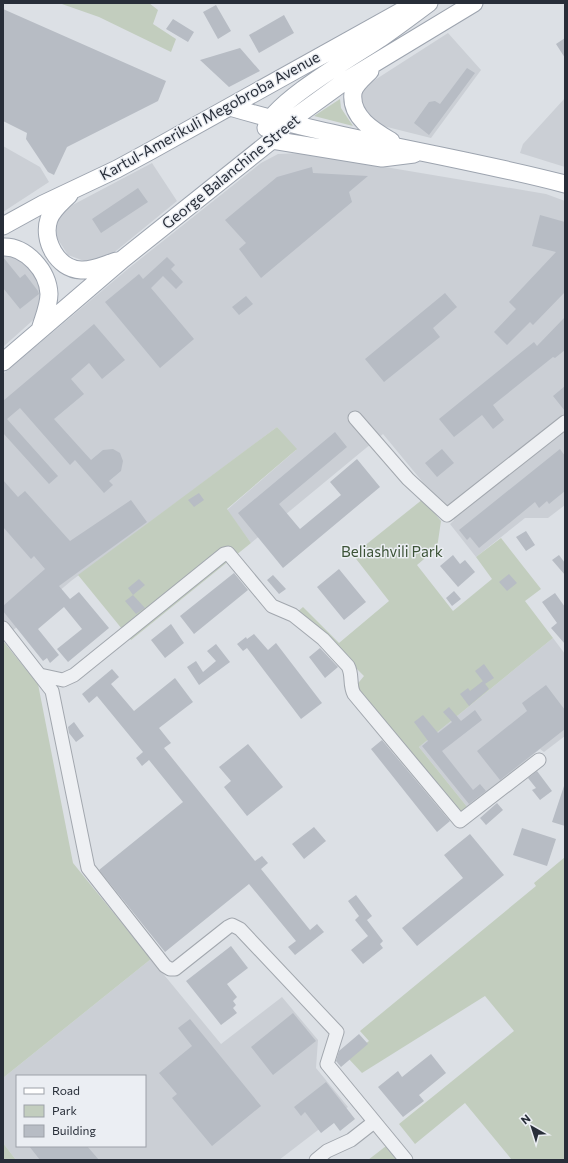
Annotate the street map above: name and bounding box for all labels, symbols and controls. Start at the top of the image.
street label: Kartul-Amerikuli Megobroba Avenue [96,47,323,183]
street label: George Balanchine Street [158,110,303,232]
park label: Beliashvili Park [341,542,443,560]
legend [16,1075,146,1147]
text: Road [52,1083,80,1097]
text: Park [52,1103,78,1117]
north arrow [512,1107,552,1147]
text: N [518,1111,533,1126]
text: Building [52,1123,96,1137]

